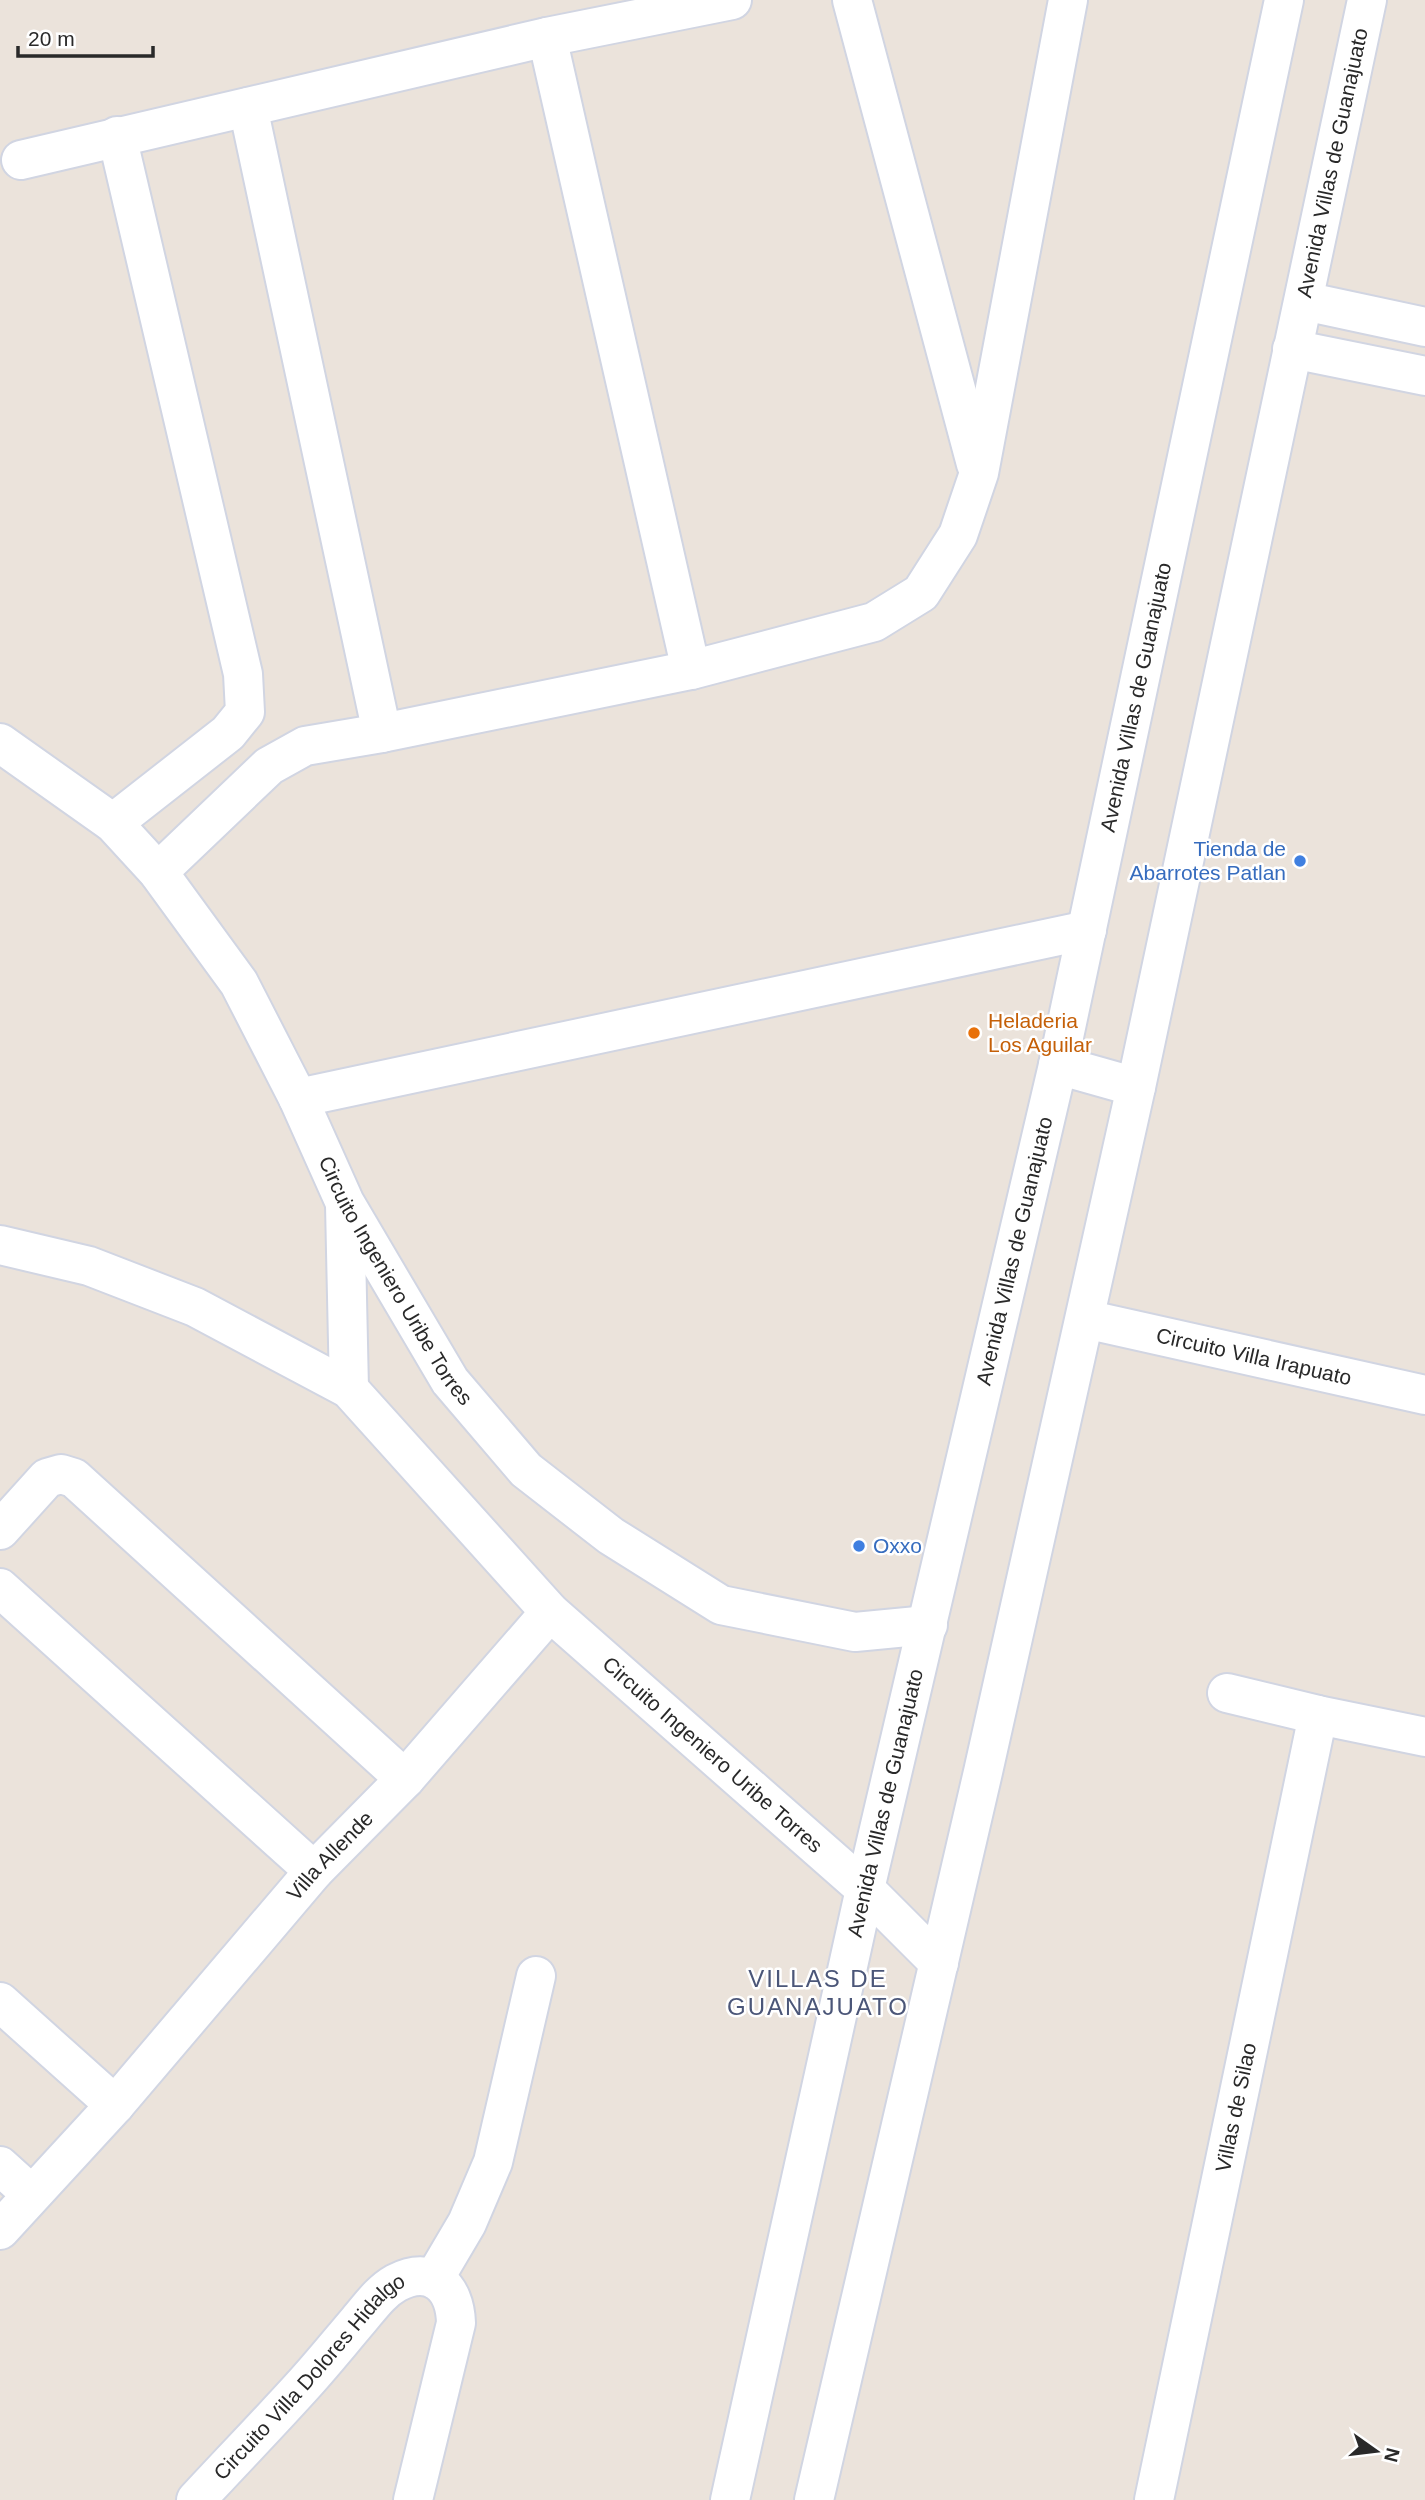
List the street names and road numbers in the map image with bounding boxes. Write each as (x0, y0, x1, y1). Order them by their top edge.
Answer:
street label: Avenida Villas de Guanajuato (1292, 26, 1372, 300)
street label: Avenida Villas de Guanajuato (1096, 560, 1175, 834)
street label: Avenida Villas de Guanajuato (971, 1114, 1056, 1387)
street label: Circuito Ingeniero Uribe Torres (315, 1152, 477, 1409)
street label: Circuito Villa Irapuato (1154, 1323, 1354, 1389)
street label: Circuito Ingeniero Uribe Torres (598, 1652, 827, 1857)
street label: Avenida Villas de Guanajuato (843, 1666, 927, 1939)
street label: Villa Allende (282, 1806, 377, 1905)
street label: Villas de Silao (1211, 2041, 1260, 2174)
street label: Circuito Villa Dolores Hidalgo (209, 2268, 408, 2484)

